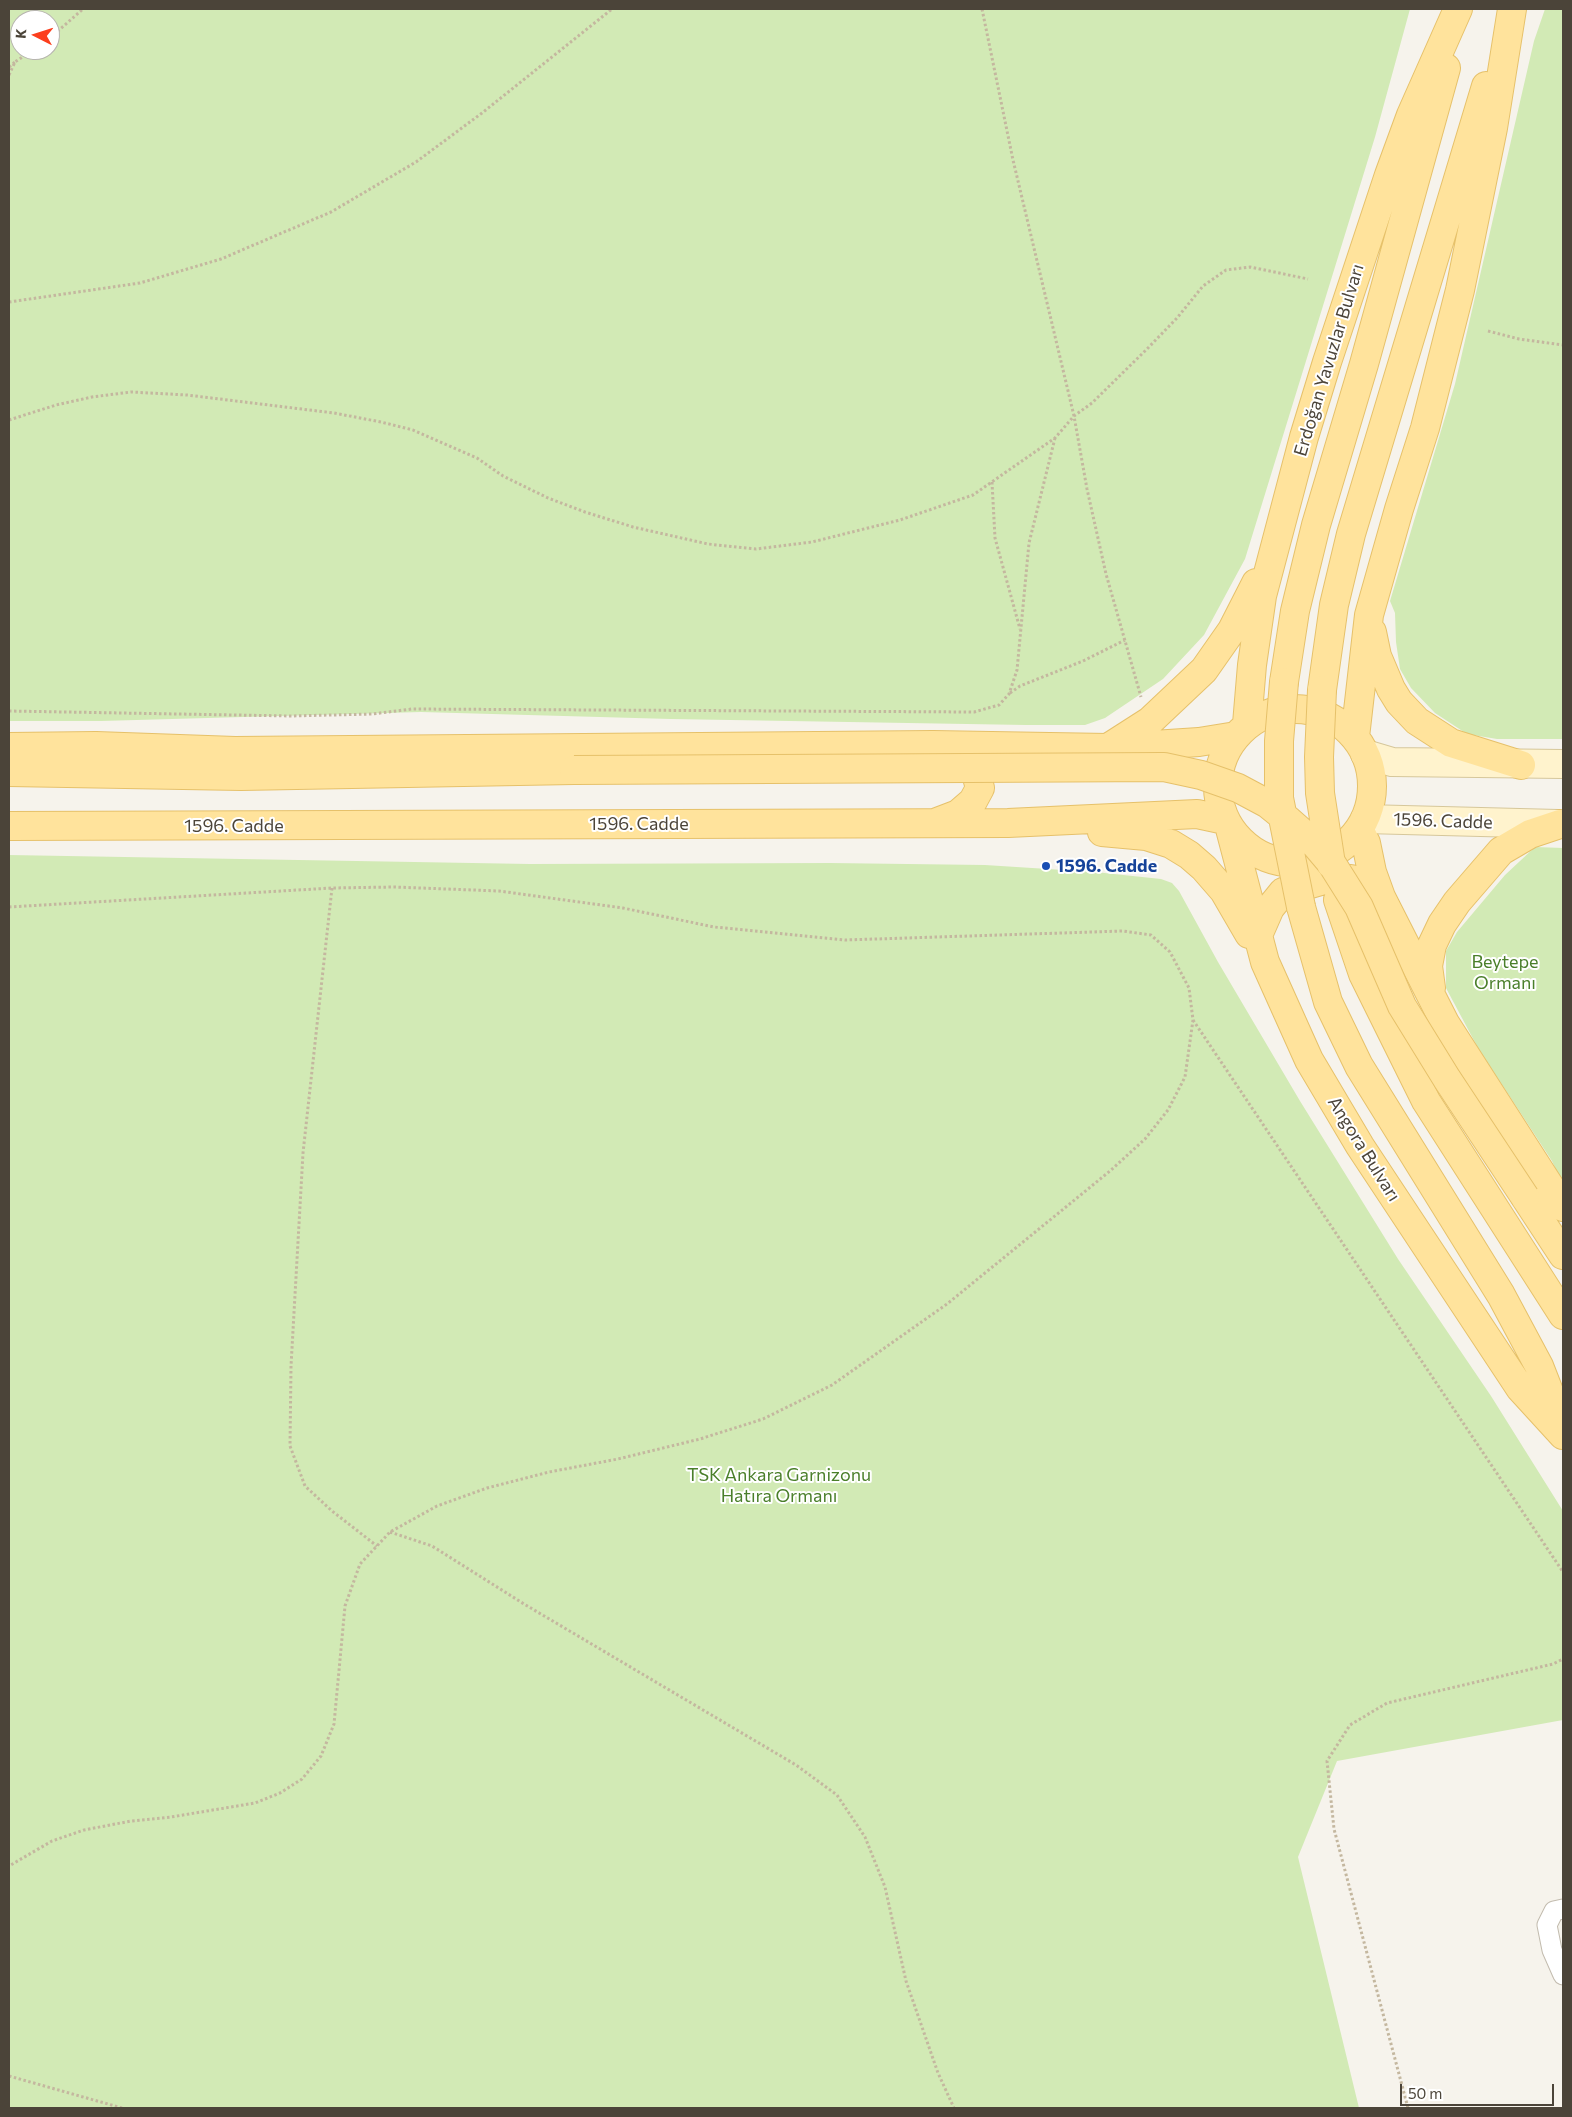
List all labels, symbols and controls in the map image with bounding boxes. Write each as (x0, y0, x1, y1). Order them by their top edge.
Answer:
north arrow (10, 10, 60, 60)
text: K (12, 28, 29, 39)
street label: Erdoğan Yavuzlar Bulvarı (1289, 261, 1369, 459)
street label: 1596. Cadde (1393, 808, 1493, 834)
street label: 1596. Cadde (589, 813, 689, 835)
street label: 1596. Cadde (184, 815, 284, 837)
place label: 1596. Cadde (1056, 855, 1157, 877)
marker: 1596. Cadde (1040, 860, 1052, 872)
park label: Beytepe Ormanı (1471, 951, 1539, 994)
street label: Angora Bulvarı (1323, 1093, 1405, 1205)
park label: TSK Ankara Garnizonu Hatıra Ormanı (687, 1464, 871, 1506)
scale bar (1402, 2074, 1556, 2106)
text: 50 m (1408, 2084, 1442, 2102)

